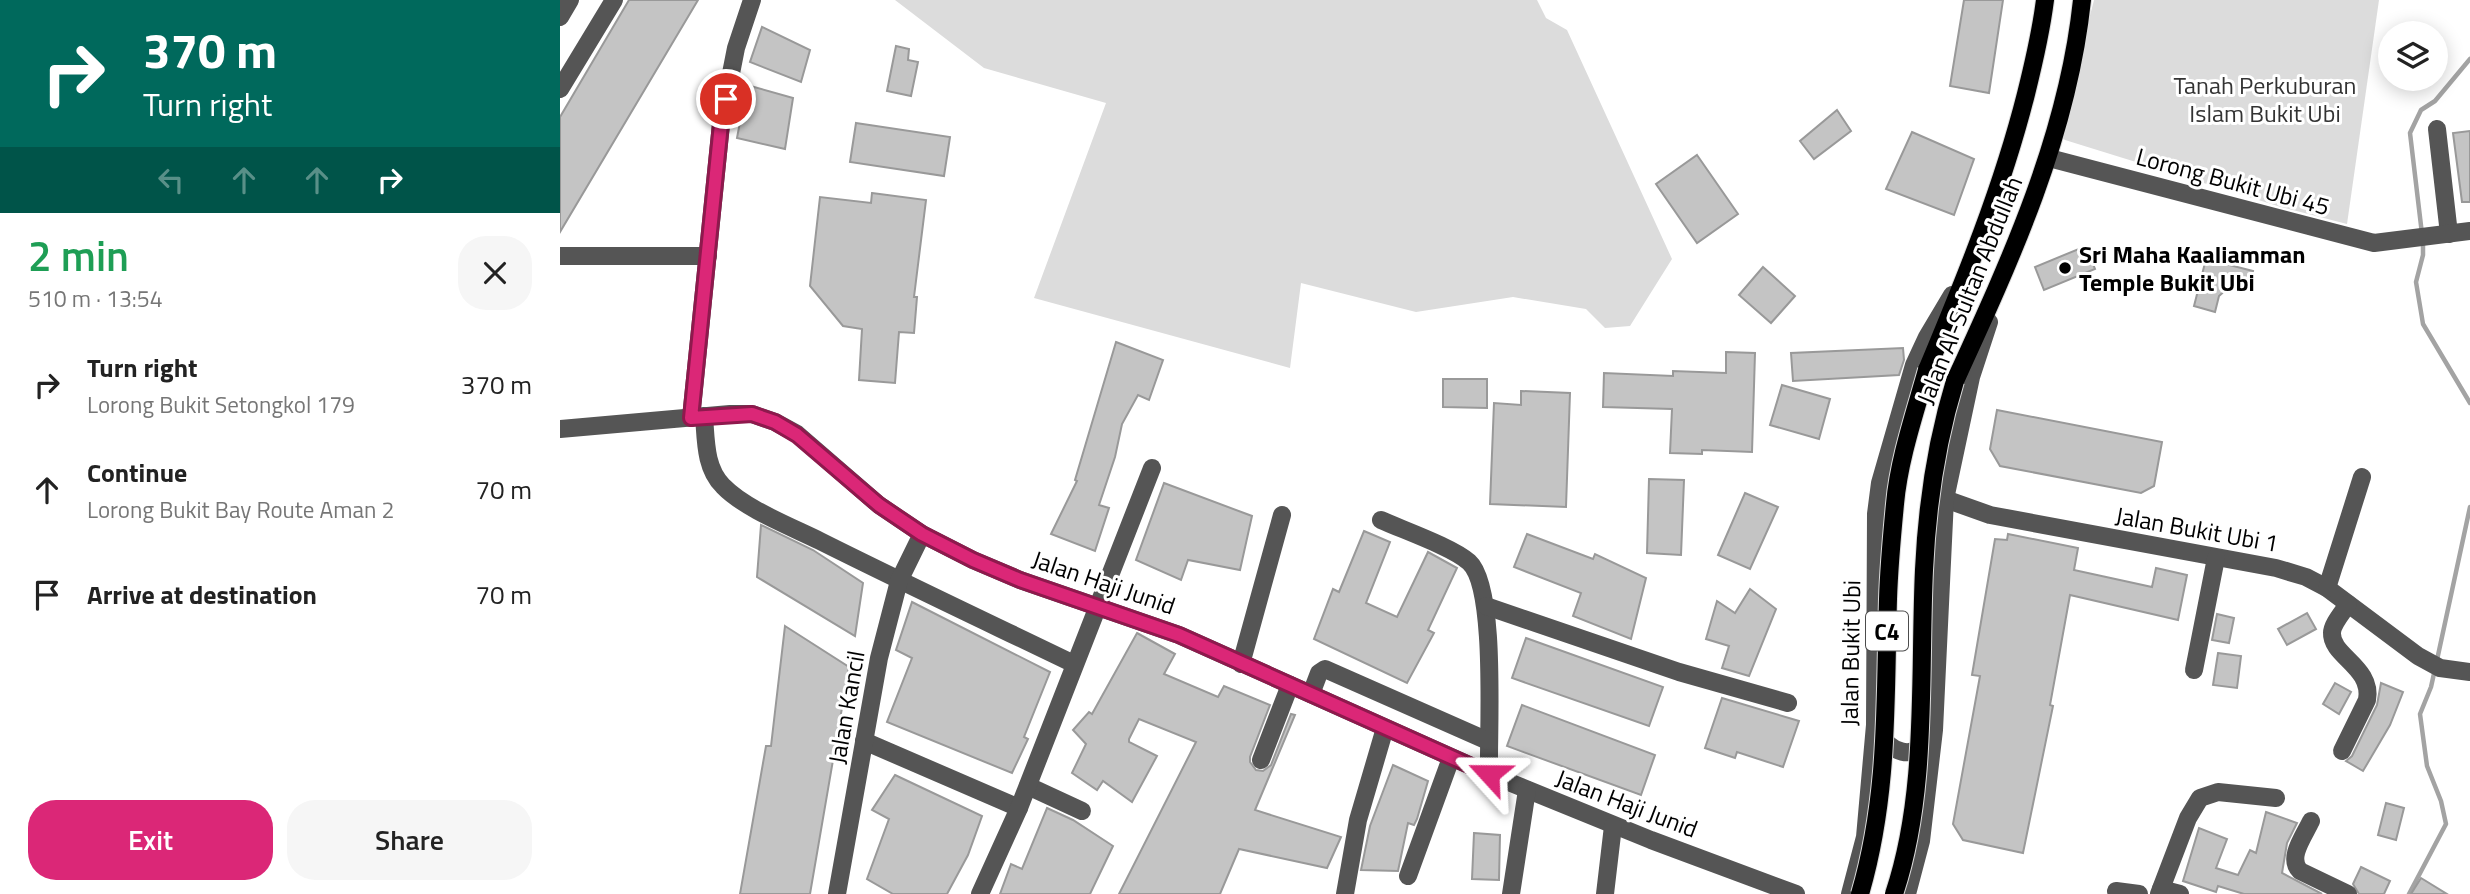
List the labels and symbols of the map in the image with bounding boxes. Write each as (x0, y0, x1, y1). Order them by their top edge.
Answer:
park label: Tanah Perkuburan Islam Bukit Ubi (2174, 67, 2356, 131)
pin (696, 69, 756, 129)
street label: Lorong Bukit Ubi 45 (2132, 138, 2334, 224)
street label: Jalan Al-Sultan Abdullah (1907, 171, 2031, 409)
place label: Sri Maha Kaaliamman Temple Bukit Ubi (2079, 236, 2306, 300)
marker: Sri Maha Kaaliamman Temple Bukit Ubi (2057, 260, 2073, 276)
street label: Jalan Bukit Ubi 1 (2113, 497, 2281, 561)
street label: Jalan Haji Junid (1028, 541, 1180, 623)
street label: Jalan Bukit Ubi (1831, 580, 1869, 726)
road number: C4 (1866, 611, 1908, 650)
street label: Jalan Kancil (818, 647, 874, 767)
position arrow (1452, 737, 1526, 811)
street label: Jalan Haji Junid (1551, 759, 1703, 847)

